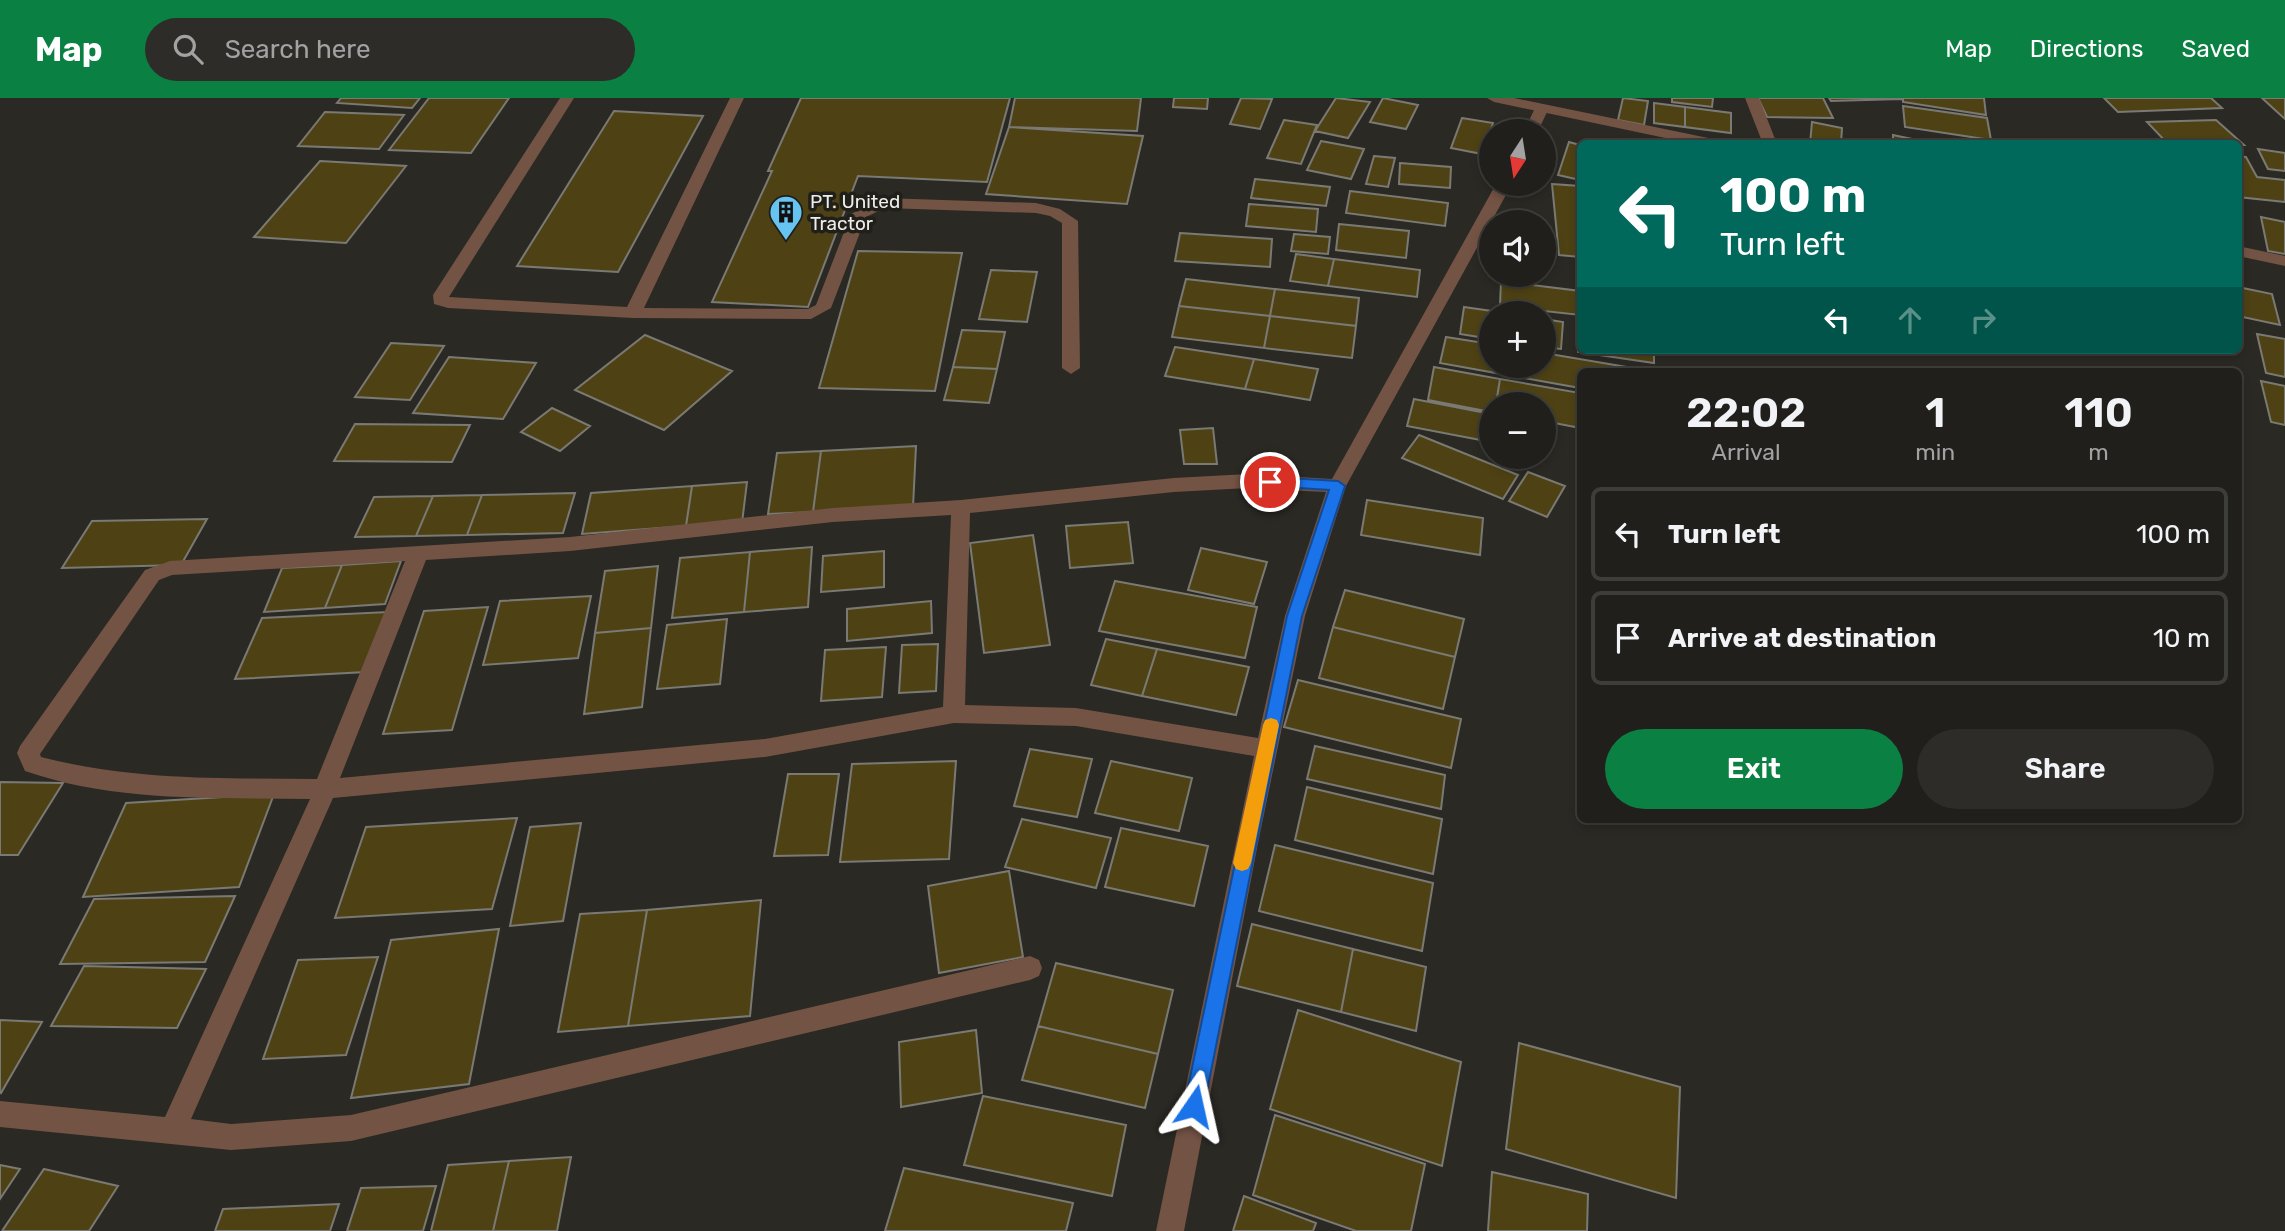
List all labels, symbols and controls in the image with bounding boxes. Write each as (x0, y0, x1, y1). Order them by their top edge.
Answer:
search box (145, 18, 635, 81)
text: Map (35, 30, 103, 69)
icon: search (169, 30, 207, 68)
text: Search here (225, 34, 370, 65)
text: Map (1945, 35, 1992, 63)
text: Directions (2030, 35, 2143, 63)
text: Saved (2181, 35, 2250, 63)
north arrow (1479, 119, 1556, 196)
map controls (1479, 119, 1556, 469)
text: 100 m (1720, 166, 1866, 224)
icon: left (1605, 168, 1696, 259)
place label: PT. United Tractor (810, 190, 900, 235)
building icon: PT. United Tractor (767, 193, 805, 242)
button: sound (1479, 210, 1556, 287)
text: Turn left (1720, 225, 1845, 263)
button: + (1479, 301, 1556, 378)
icon: left (1818, 301, 1856, 339)
icon: ahead (1891, 301, 1929, 339)
icon: right (1964, 301, 2002, 339)
text: 22:02 (1686, 388, 1806, 438)
text: 1 (1925, 388, 1945, 438)
text: 110 (2064, 388, 2133, 438)
button: − (1479, 392, 1556, 469)
text: Arrival (1712, 438, 1781, 466)
text: min (1915, 438, 1955, 466)
text: m (2088, 438, 2109, 466)
pin (1240, 452, 1300, 512)
icon: arrive (1251, 463, 1289, 501)
icon: left (1609, 515, 1647, 553)
text: Turn left (1668, 519, 1780, 550)
text: 100 m (2136, 519, 2210, 550)
icon: arrive (1609, 619, 1647, 657)
text: Arrive at destination (1668, 623, 1936, 654)
text: 10 m (2153, 623, 2210, 654)
button: Exit (1605, 729, 1903, 809)
button: Share (1917, 729, 2214, 809)
position arrow (1157, 1069, 1231, 1143)

